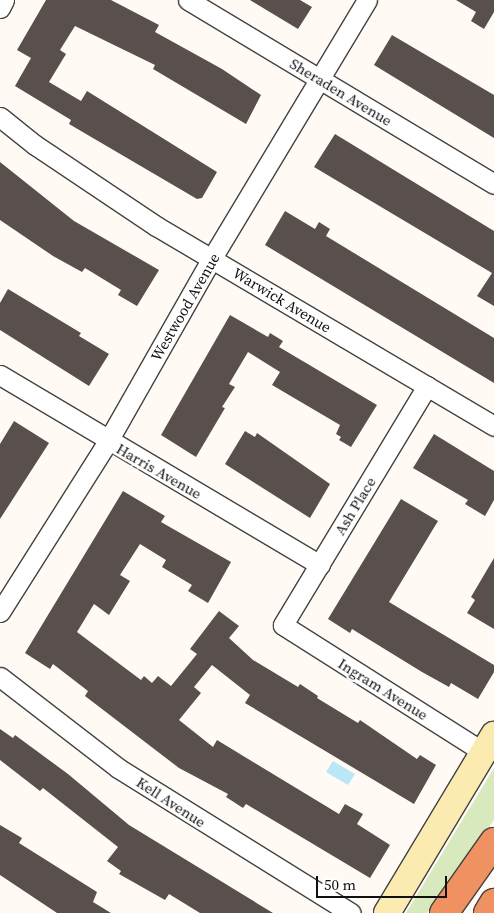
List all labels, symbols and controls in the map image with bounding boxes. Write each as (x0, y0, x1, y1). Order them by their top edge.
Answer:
street label: Sheraden Avenue (287, 54, 395, 130)
street label: Westwood Avenue (147, 250, 223, 364)
street label: Warwick Avenue (230, 264, 334, 336)
street label: Harris Avenue (113, 439, 205, 503)
street label: Ash Place (331, 474, 379, 538)
street label: Ingram Avenue (335, 654, 431, 724)
street label: Kell Avenue (133, 773, 209, 831)
scale bar (319, 866, 450, 898)
text: 50 m (324, 874, 356, 895)

